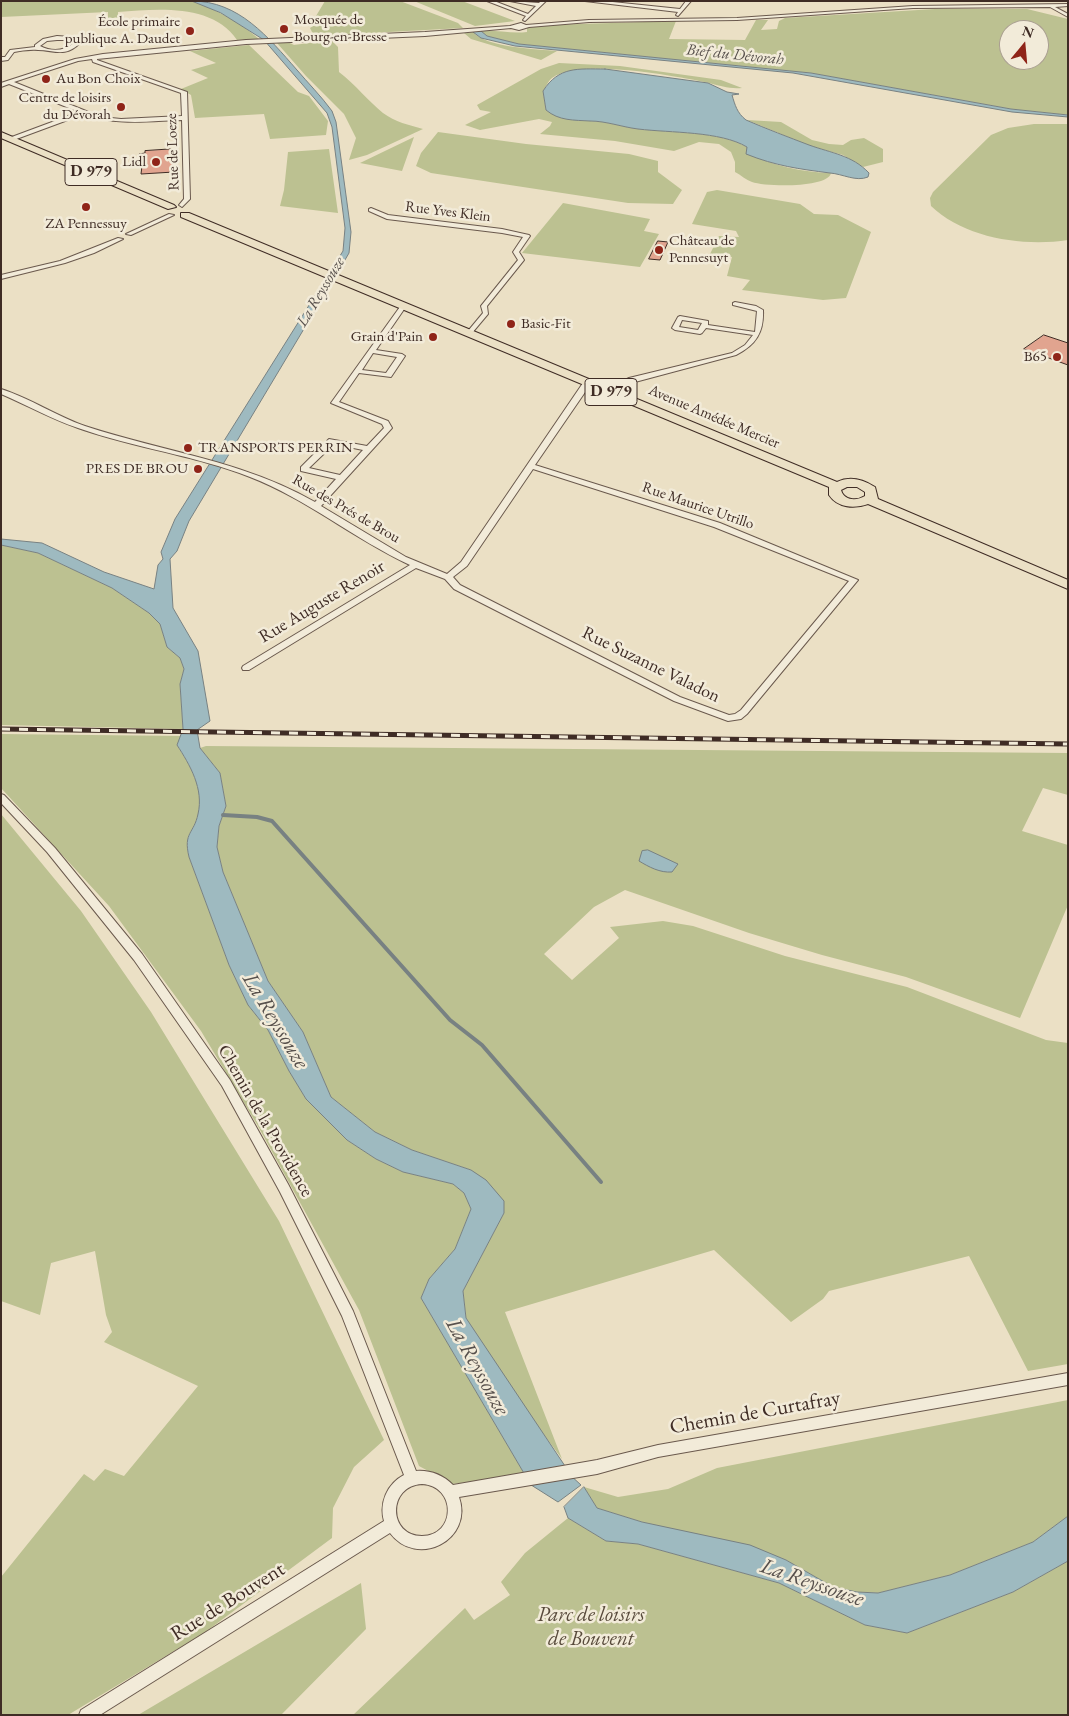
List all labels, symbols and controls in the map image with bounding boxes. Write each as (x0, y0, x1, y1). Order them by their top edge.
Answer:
place label: Mosquée de Bourg-en-Bresse (294, 11, 387, 46)
place label: École primaire publique A. Daudet (65, 13, 180, 48)
north arrow (999, 20, 1049, 70)
text: N (1020, 21, 1036, 42)
marker: Mosquée de Bourg-en-Bresse (278, 23, 290, 35)
marker: École primaire publique A. Daudet (184, 25, 196, 37)
water label: Bief du Dévorah (685, 40, 785, 70)
place label: Au Bon Choix (56, 70, 140, 88)
marker: Au Bon Choix (40, 73, 52, 85)
place label: Centre de loisirs du Dévorah (18, 89, 111, 124)
marker: Centre de loisirs du Dévorah (115, 101, 127, 113)
street label: Rue de Loeze (163, 113, 183, 191)
place label: Lidl (122, 153, 146, 171)
marker: Lidl (150, 156, 162, 168)
road number: D 979 (65, 158, 117, 186)
street label: Rue Yves Klein (404, 198, 492, 226)
marker: ZA Pennessuy (80, 201, 92, 213)
place label: ZA Pennessuy (45, 215, 127, 233)
place label: Château de Pennesuyt (669, 232, 734, 267)
marker: Château de Pennesuyt (653, 244, 665, 256)
water label: La Reyssouze (293, 254, 349, 330)
place label: Basic-Fit (521, 315, 571, 333)
marker: Basic-Fit (505, 318, 517, 330)
place label: Grain d'Pain (351, 328, 423, 346)
marker: Grain d'Pain (427, 331, 439, 343)
place label: B65 (1024, 348, 1047, 366)
marker: B65 (1051, 351, 1063, 363)
road number: D 979 (585, 378, 637, 406)
street label: Avenue Amédée Mercier (646, 381, 782, 453)
place label: TRANSPORTS PERRIN (198, 439, 353, 457)
marker: TRANSPORTS PERRIN (182, 442, 194, 454)
place label: PRES DE BROU (86, 460, 188, 478)
marker: PRES DE BROU (192, 463, 204, 475)
street label: Rue des Prés de Brou (289, 471, 403, 547)
street label: Rue Maurice Utrillo (640, 478, 756, 534)
street label: Rue Auguste Renoir (255, 556, 389, 648)
street label: Rue Suzanne Valadon (578, 622, 724, 708)
water label: La Reyssouze (236, 968, 314, 1074)
street label: Chemin de la Providence (213, 1041, 317, 1201)
water label: La Reyssouze (439, 1314, 515, 1420)
street label: Chemin de Curtafray (668, 1386, 842, 1440)
water label: La Reyssouze (757, 1553, 867, 1613)
street label: Rue de Bouvent (166, 1557, 290, 1647)
park label: Parc de loisirs de Bouvent (537, 1602, 645, 1652)

